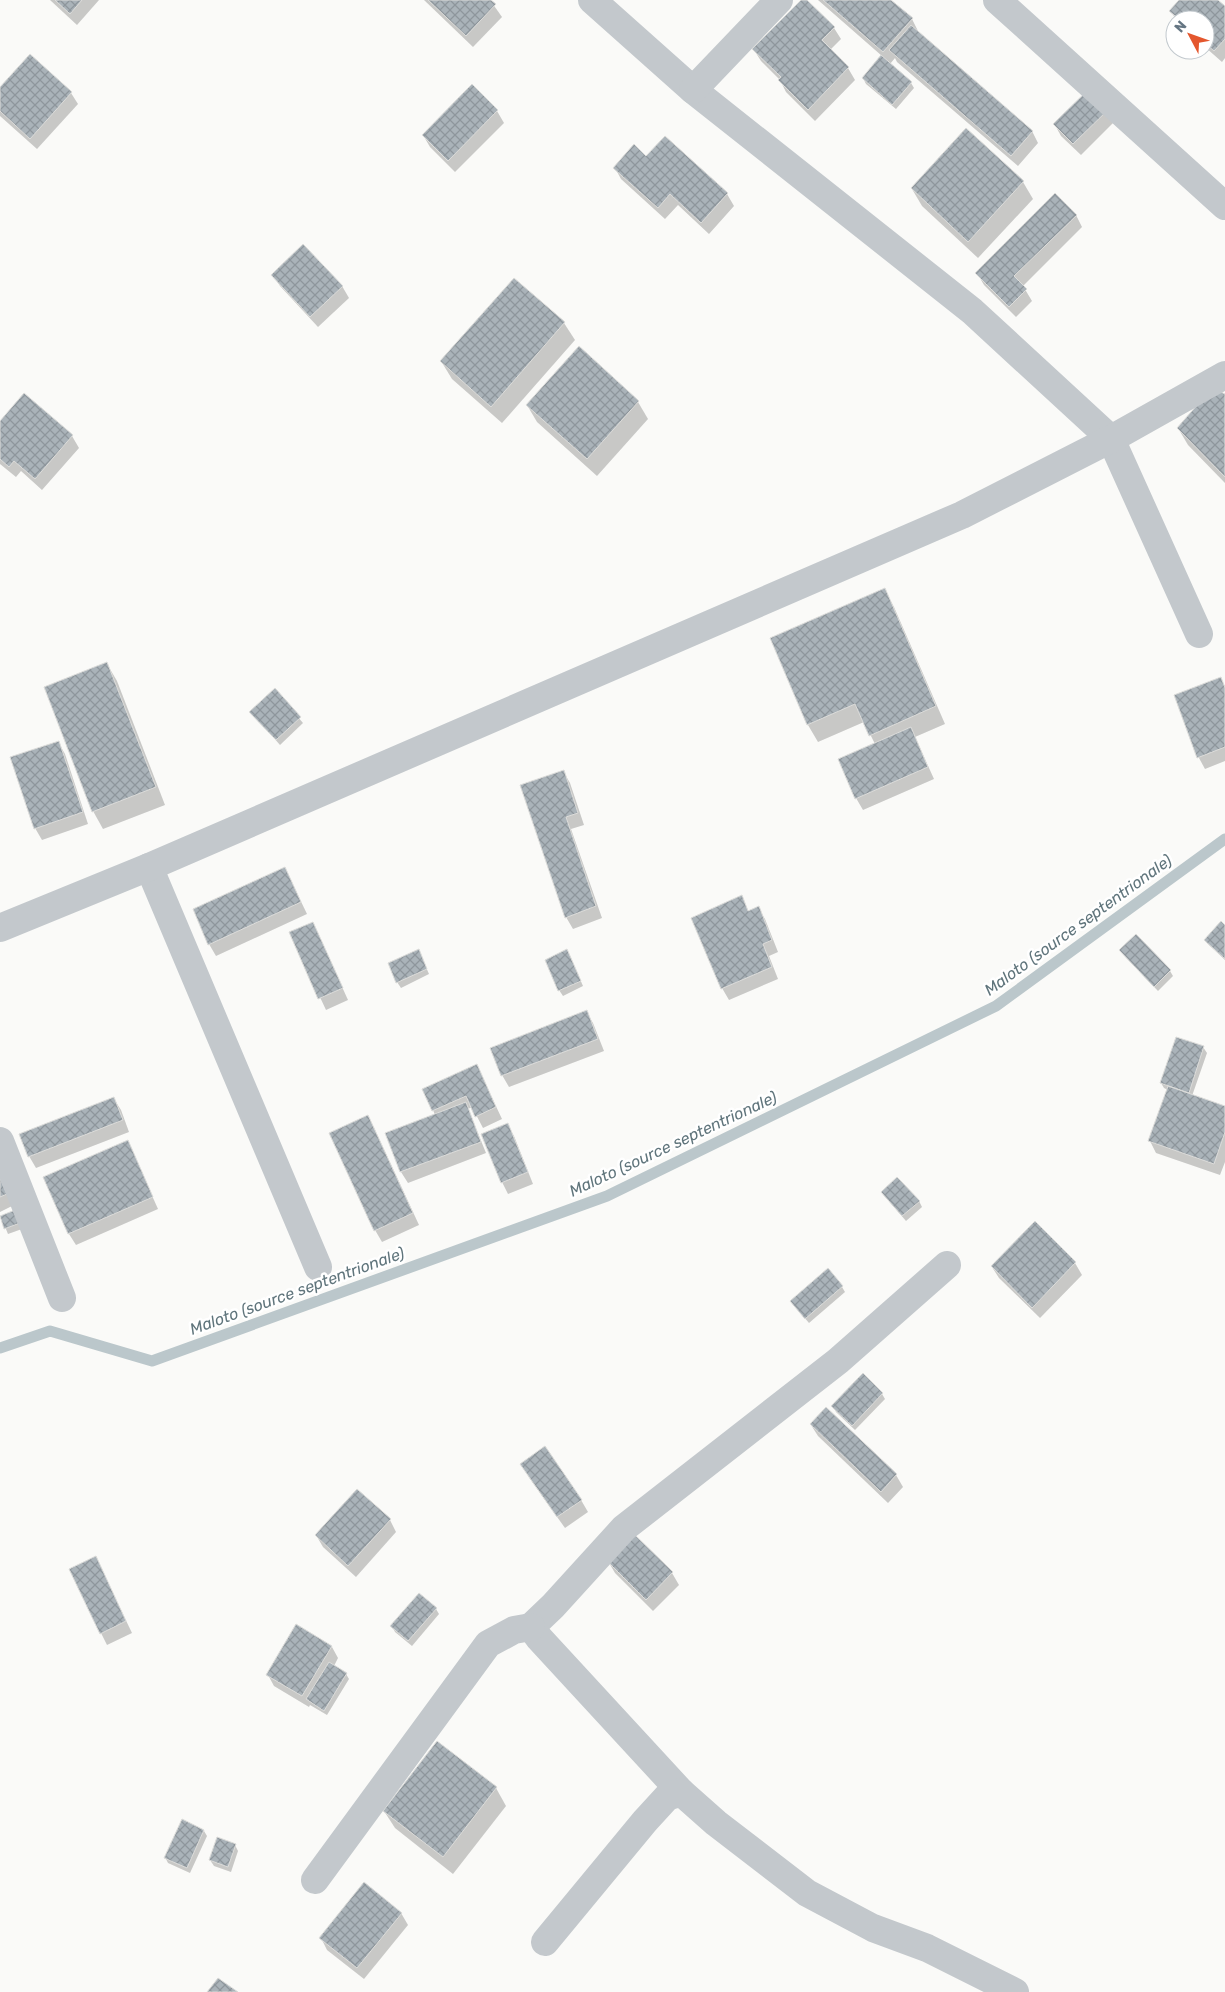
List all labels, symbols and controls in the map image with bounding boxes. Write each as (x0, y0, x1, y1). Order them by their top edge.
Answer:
north arrow (1165, 10, 1215, 60)
text: N (1171, 17, 1190, 36)
water label: Maloto (source septentrionale) (981, 850, 1176, 999)
water label: Maloto (source septentrionale) (566, 1087, 780, 1201)
water label: Maloto (source septentrionale) (187, 1243, 407, 1339)

